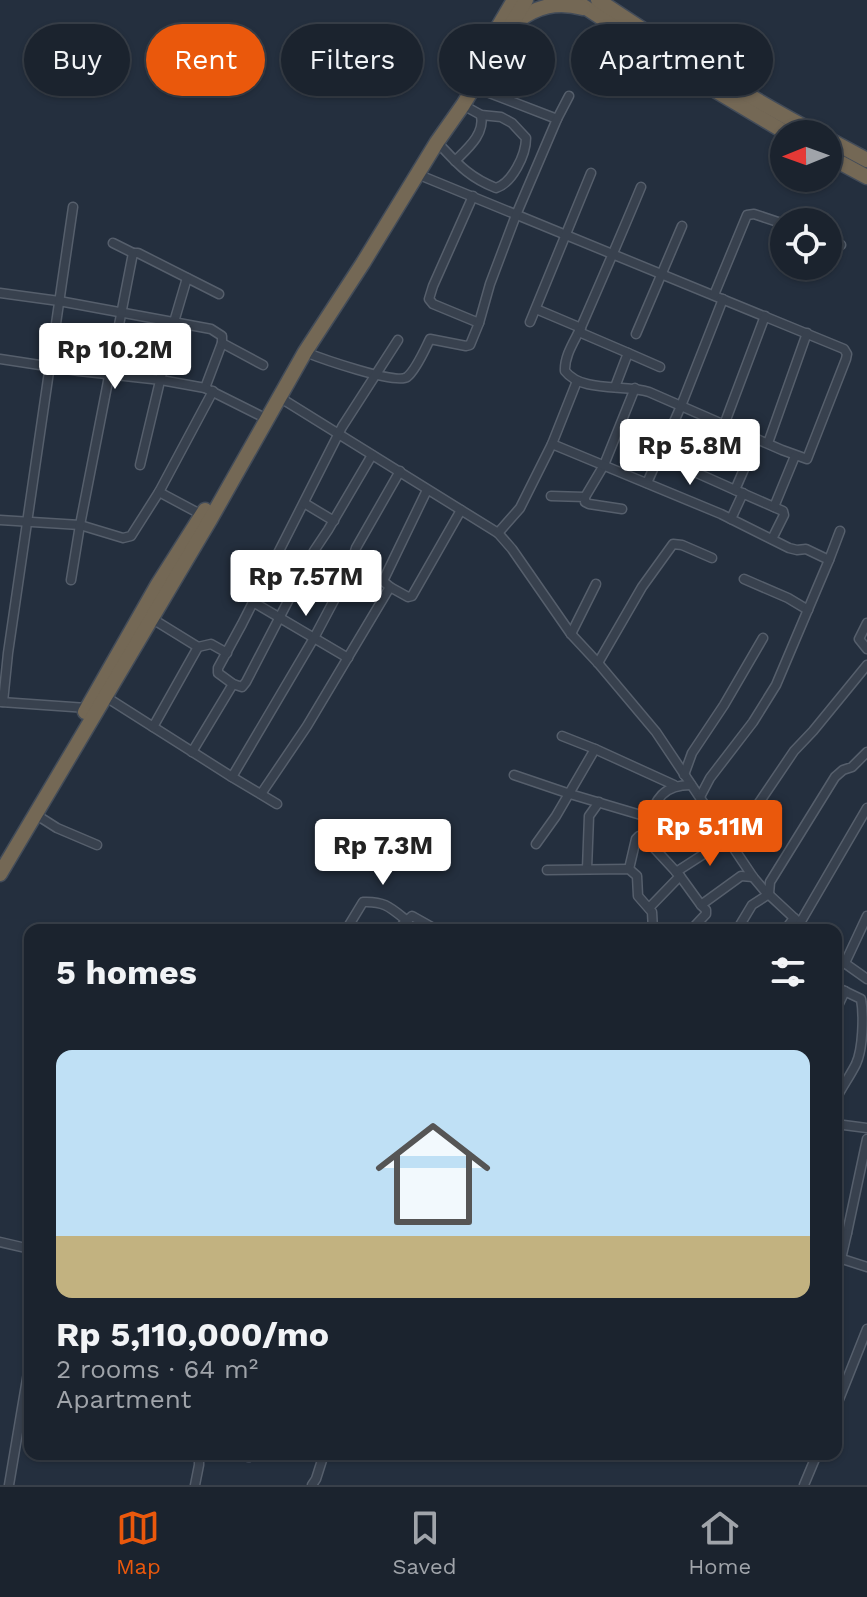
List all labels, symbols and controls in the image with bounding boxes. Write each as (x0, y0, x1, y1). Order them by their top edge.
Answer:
chip: Buy (24, 24, 130, 96)
chip: Rent (146, 24, 265, 96)
chip: Filters (281, 24, 423, 96)
chip: New (439, 24, 555, 96)
chip: Apartment (571, 24, 773, 96)
north arrow (770, 120, 842, 192)
map controls (770, 120, 842, 280)
button: locate (770, 208, 842, 280)
pin: Rp 10.2M (32, 323, 198, 391)
text: Rp 10.2M (57, 334, 173, 364)
pin: Rp 5.8M (616, 419, 764, 487)
text: Rp 5.8M (638, 430, 742, 460)
pin: Rp 7.57M (223, 550, 389, 618)
text: Rp 7.57M (249, 561, 363, 591)
pin: Rp 5.11M (627, 800, 793, 868)
text: Rp 5.11M (656, 811, 764, 841)
pin: Rp 7.3M (309, 819, 457, 887)
text: Rp 7.3M (333, 830, 433, 860)
icon: filters (766, 950, 810, 994)
text: 5 homes (56, 952, 197, 992)
icon: home (361, 1102, 505, 1246)
text: Rp 5,110,000/mo (56, 1314, 329, 1354)
text: 2 rooms · 64 m² (56, 1354, 258, 1384)
text: Apartment (56, 1384, 192, 1414)
tab: Map (116, 1506, 161, 1579)
tab: Saved (393, 1506, 456, 1579)
tab: Home (688, 1506, 751, 1579)

